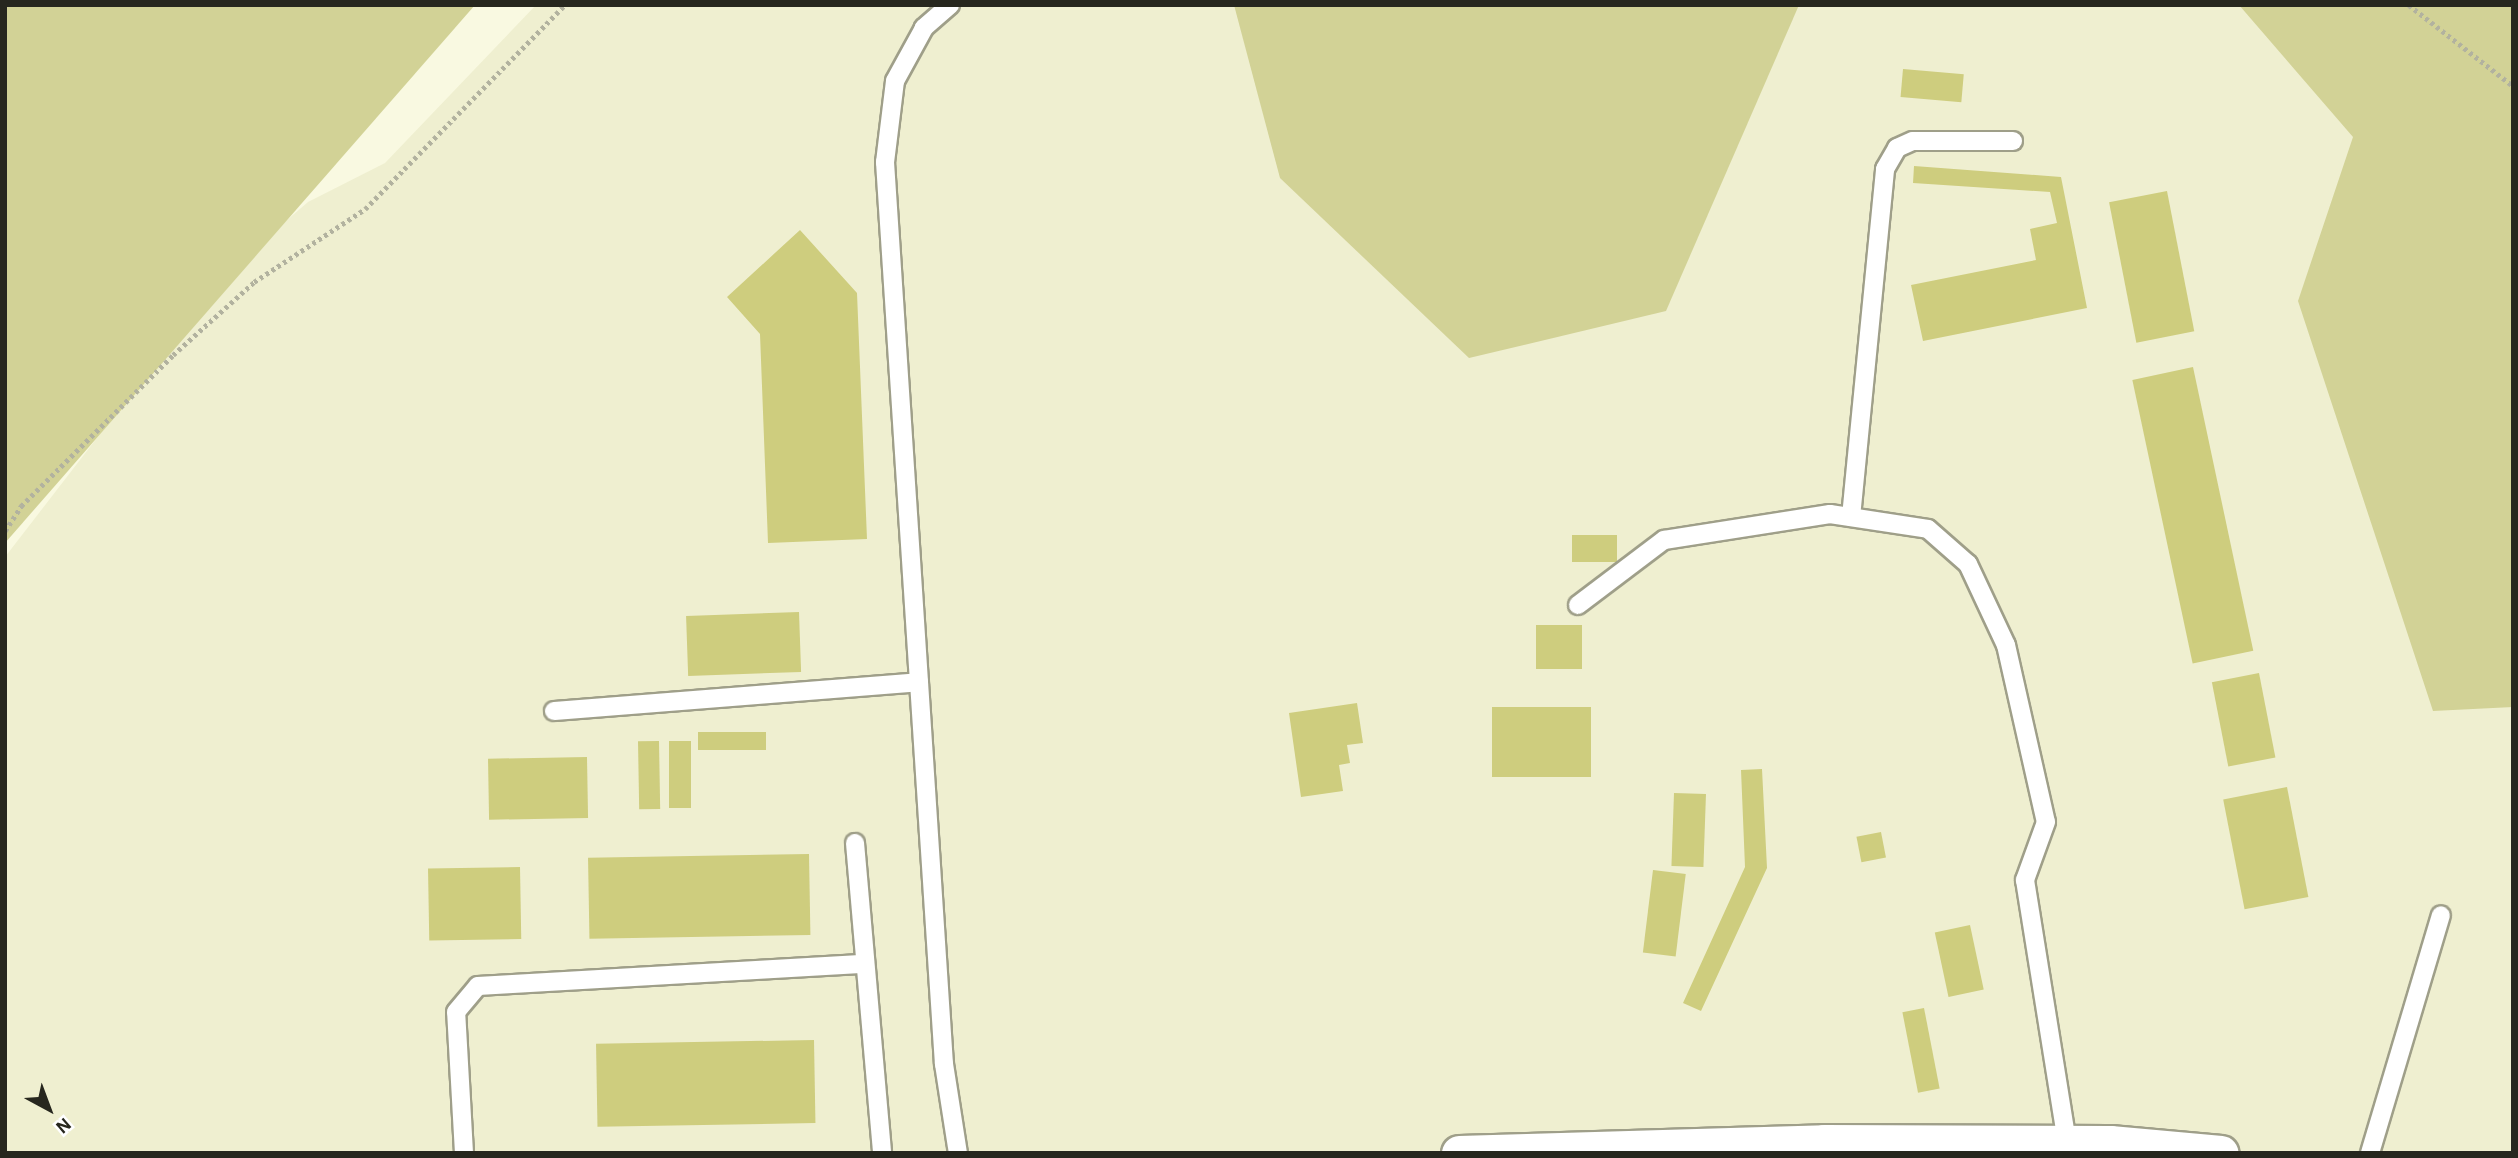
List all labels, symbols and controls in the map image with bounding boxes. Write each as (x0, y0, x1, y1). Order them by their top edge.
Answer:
north arrow (14, 1074, 84, 1144)
text: N (52, 1114, 74, 1137)

